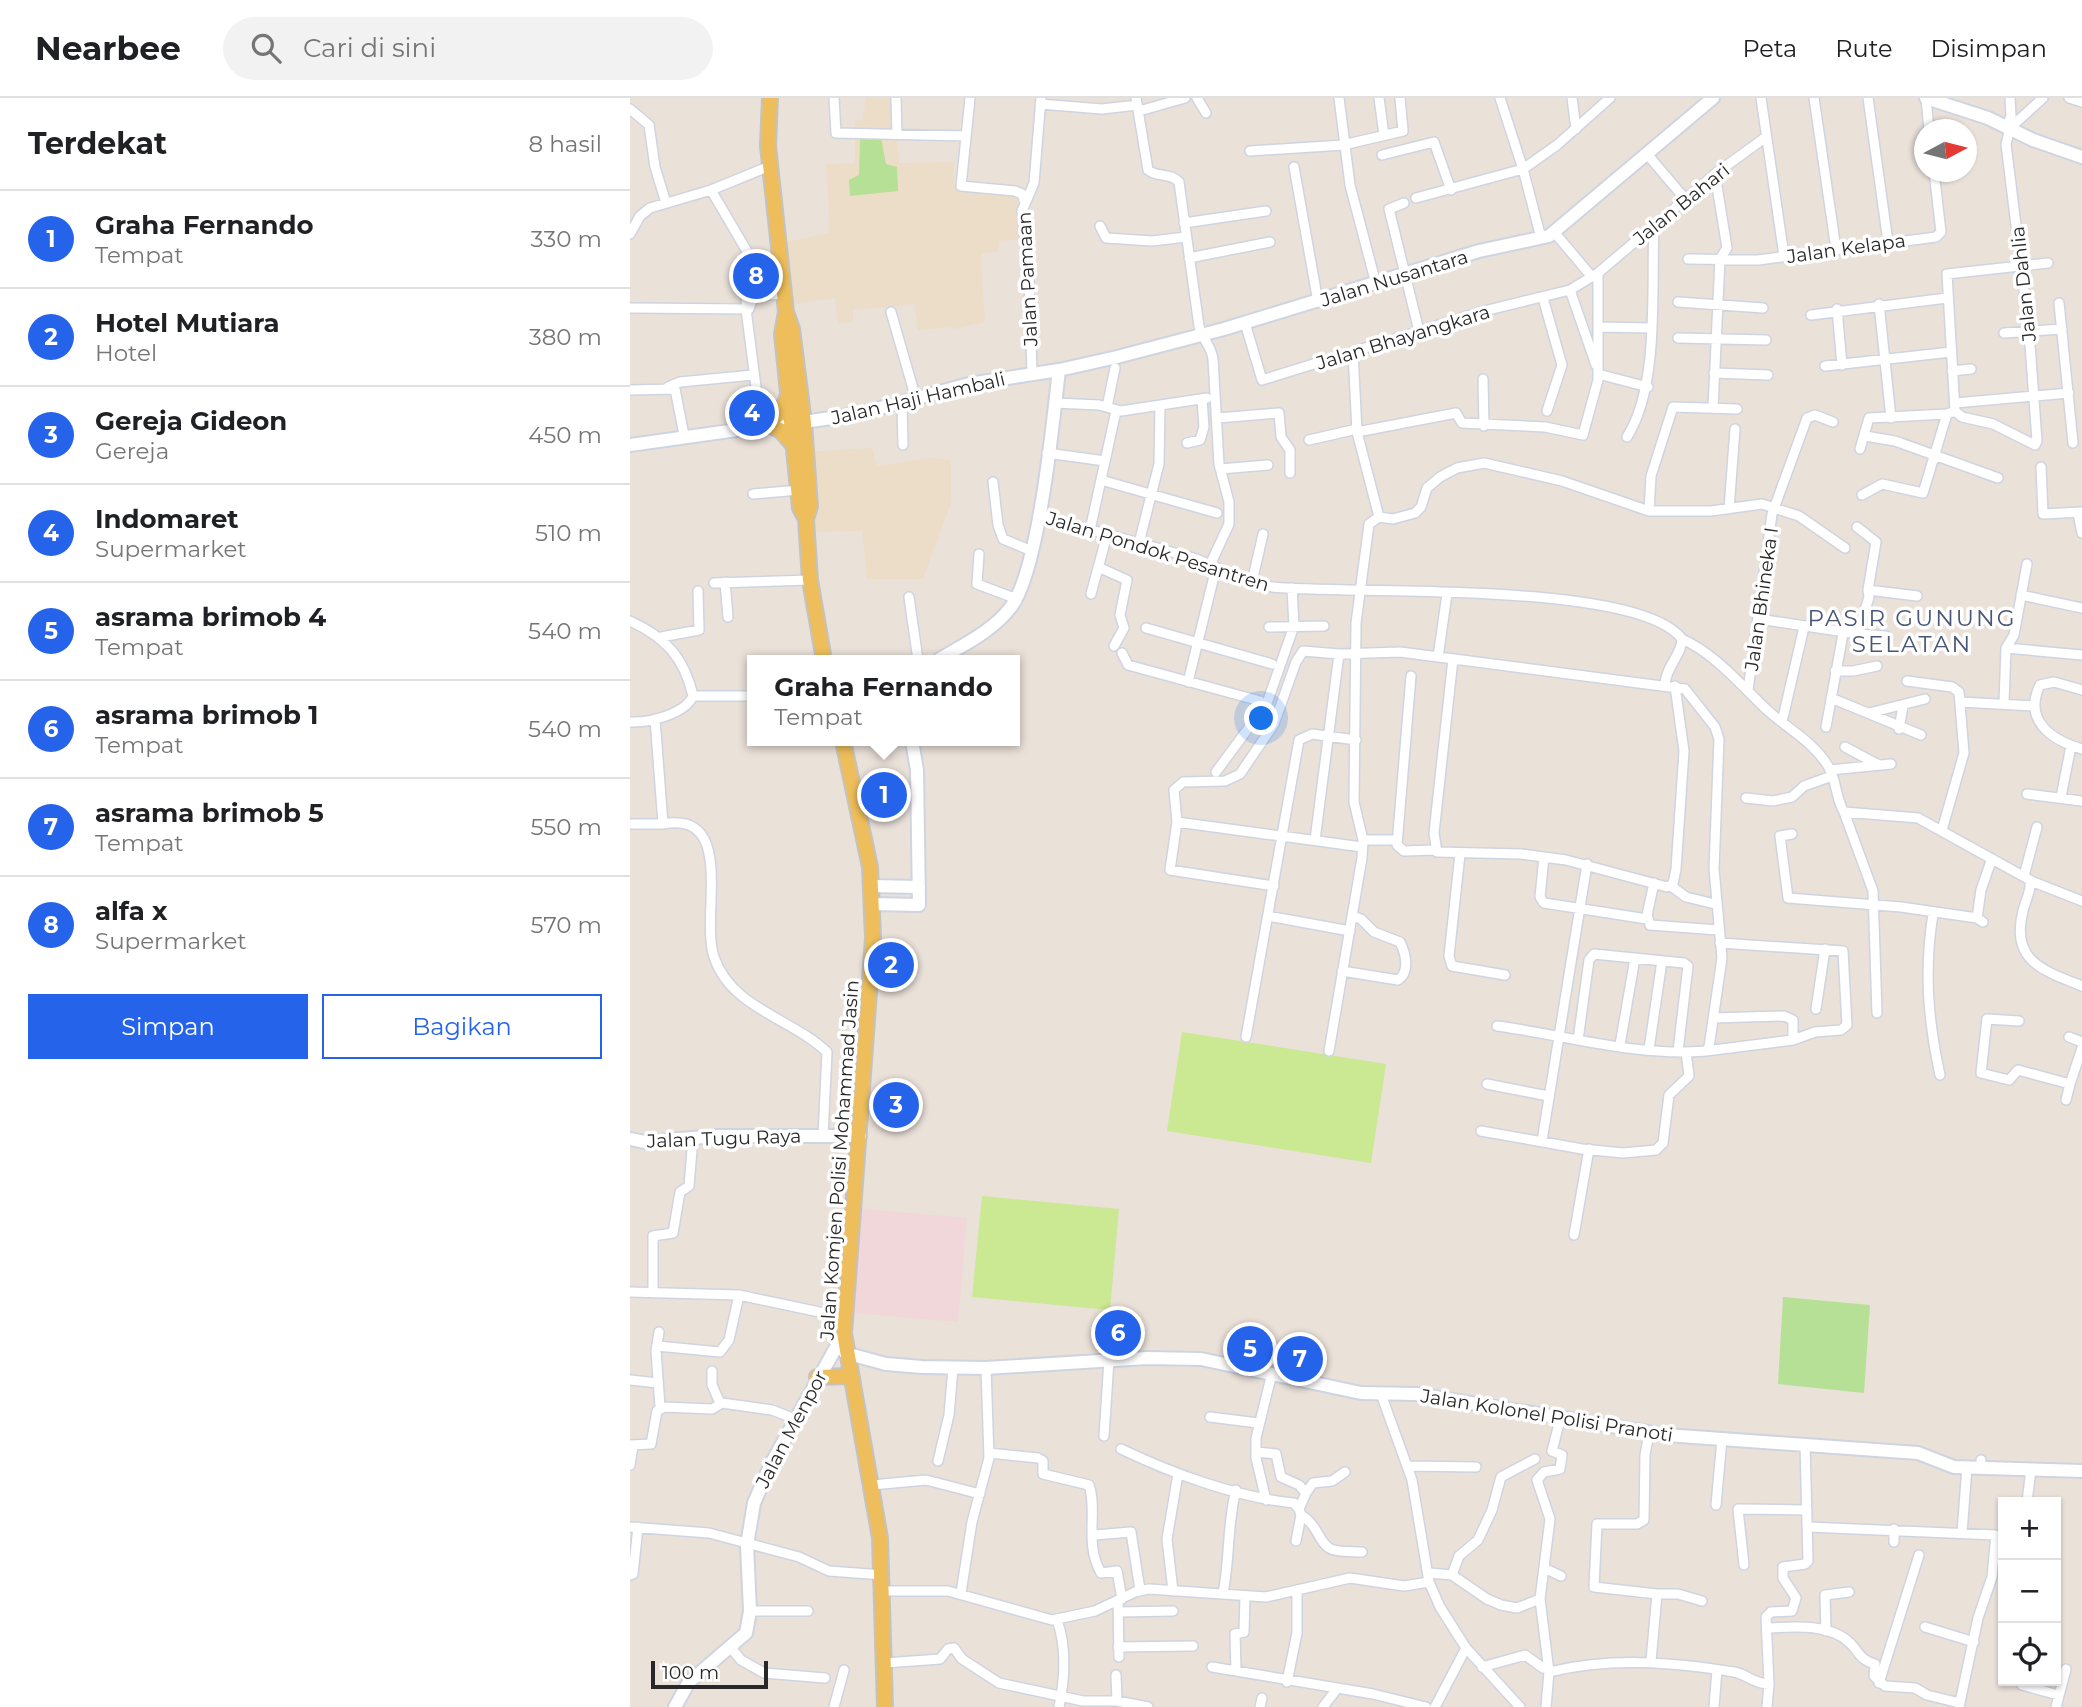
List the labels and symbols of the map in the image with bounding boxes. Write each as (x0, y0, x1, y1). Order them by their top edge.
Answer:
north arrow (1914, 119, 1977, 182)
street label: Jalan Bahari (1628, 159, 1734, 251)
street label: Jalan Pamaan (1012, 211, 1043, 348)
street label: Jalan Dahlia (2006, 225, 2041, 344)
street label: Jalan Kelapa (1784, 229, 1907, 268)
street label: Jalan Nusantara (1317, 245, 1471, 312)
pin: 8 (733, 250, 779, 302)
street label: Jalan Bhayangkara (1313, 300, 1493, 375)
street label: Jalan Haji Hambali (828, 367, 1007, 430)
pin: 4 (729, 387, 775, 439)
street label: Jalan Pondok Pesantren (1043, 506, 1272, 596)
street label: Jalan Bhineka I (1740, 526, 1783, 673)
district label: PASIR GUNUNG SELATAN (1807, 604, 2017, 658)
your location (1244, 701, 1278, 735)
pin: 1 (861, 769, 907, 821)
pin: 2 (868, 939, 914, 991)
street label: Jalan Komjen Polisi Mohammad Jasin (815, 979, 864, 1342)
pin: 3 (873, 1079, 919, 1131)
street label: Jalan Tugu Raya (645, 1124, 802, 1153)
pin: 6 (1095, 1307, 1141, 1359)
pin: 5 (1227, 1323, 1273, 1375)
pin: 7 (1277, 1333, 1323, 1385)
street label: Jalan Menpor (750, 1367, 832, 1493)
street label: Jalan Kolonel Polisi Pranoti (1418, 1384, 1675, 1447)
scale bar (651, 1658, 768, 1690)

